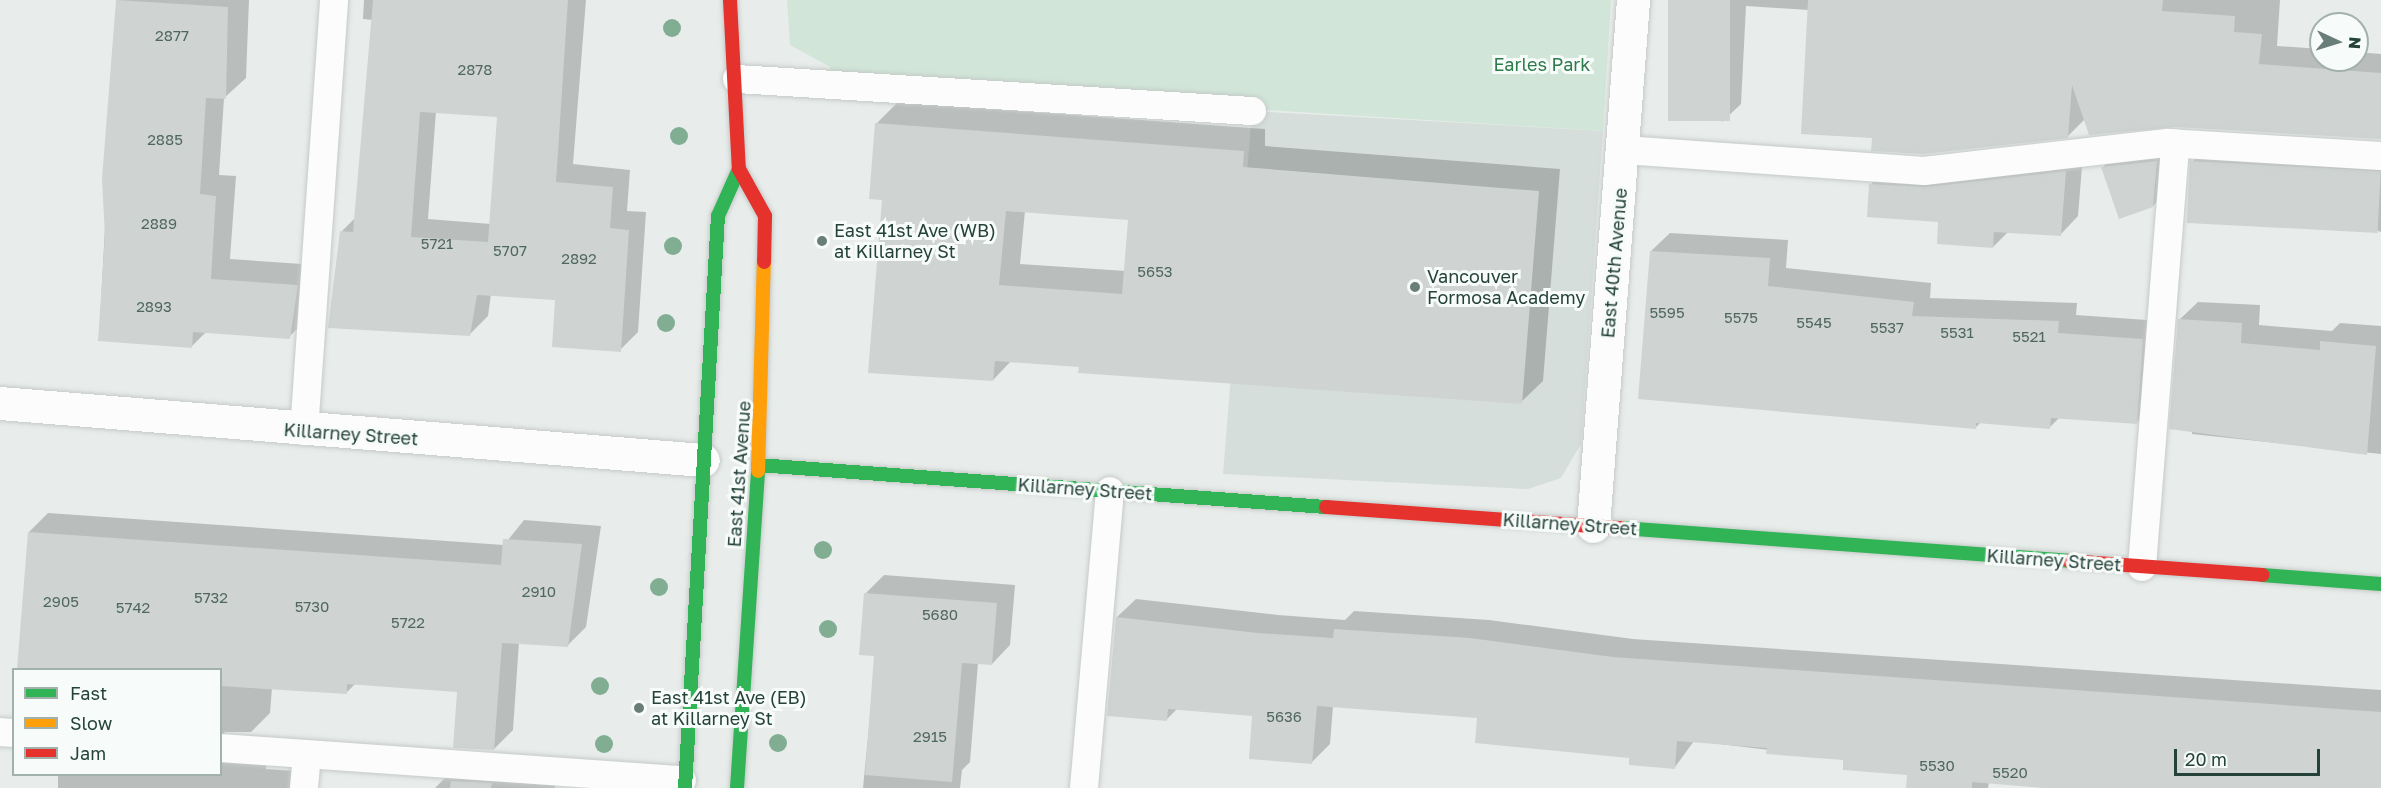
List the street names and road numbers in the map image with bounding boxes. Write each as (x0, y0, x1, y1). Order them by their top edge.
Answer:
street label: East 40th Avenue (1597, 187, 1631, 339)
street label: East 41st Avenue (723, 400, 755, 548)
street label: Killarney Street (283, 419, 419, 449)
street label: Killarney Street (1017, 474, 1153, 504)
street label: Killarney Street (1502, 509, 1638, 539)
street label: Killarney Street (1986, 545, 2122, 575)

